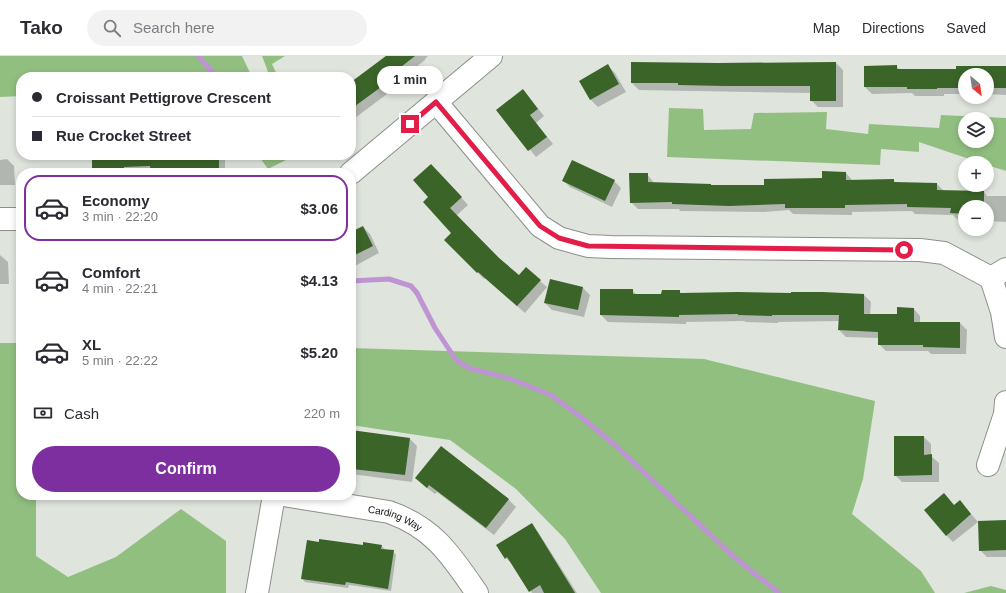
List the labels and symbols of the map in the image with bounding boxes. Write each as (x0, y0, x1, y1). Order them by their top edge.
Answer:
callout: 1 min (377, 66, 443, 94)
north arrow (958, 68, 994, 104)
route end (401, 115, 419, 133)
route start (895, 241, 913, 259)
street label: Carding Way (367, 503, 425, 533)

